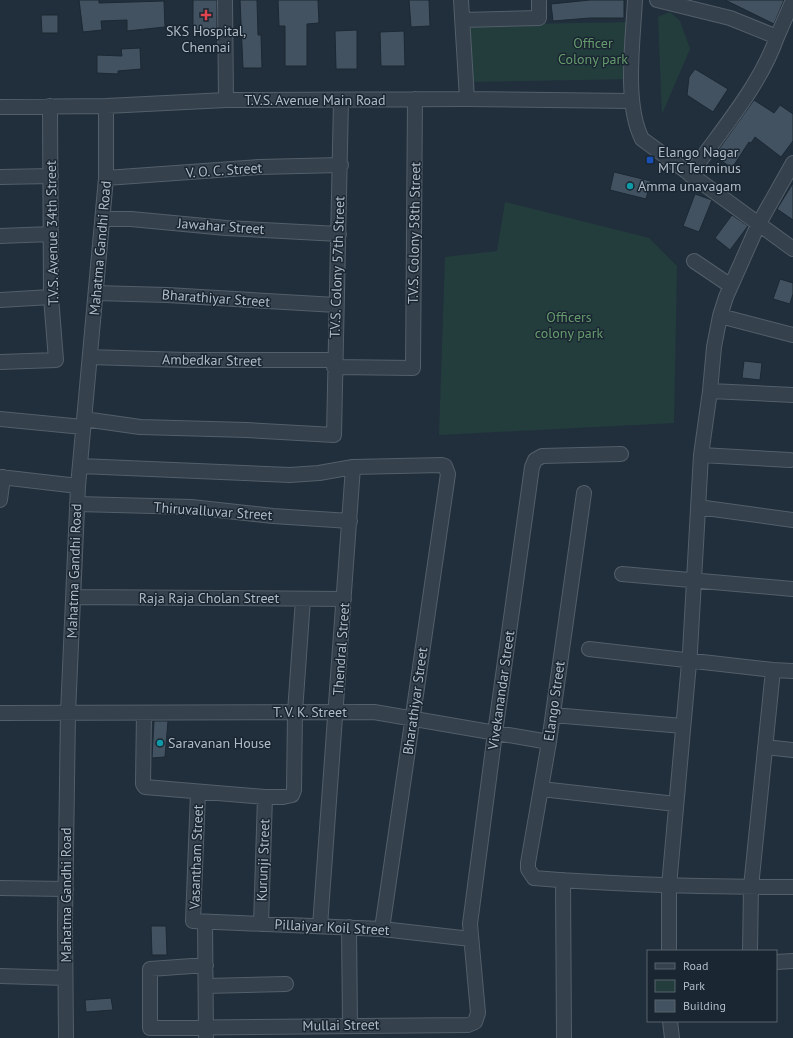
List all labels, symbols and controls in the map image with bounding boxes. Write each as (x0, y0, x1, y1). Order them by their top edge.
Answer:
marker: SKS Hospital, Chennai (200, 9, 212, 21)
place label: SKS Hospital, Chennai (166, 22, 246, 56)
park label: Officer Colony park (558, 34, 628, 68)
street label: T.V.S. Avenue Main Road (244, 91, 386, 109)
place label: Elango Nagar MTC Terminus (658, 143, 741, 177)
marker: Elango Nagar MTC Terminus (645, 155, 655, 165)
street label: V. O. C. Street (184, 158, 263, 182)
street label: T.V.S. Avenue 34th Street (42, 160, 62, 306)
street label: T.V.S. Colony 58th Street (404, 161, 424, 304)
place label: Amma unavagam (638, 177, 741, 195)
street label: Mahatma Gandhi Road (85, 180, 115, 316)
marker: Amma unavagam (625, 181, 635, 191)
street label: T.V.S. Colony 57th Street (326, 195, 348, 338)
street label: Jawahar Street (176, 214, 265, 238)
street label: Bharathiyar Street (161, 285, 271, 311)
park label: Officers colony park (535, 308, 604, 342)
street label: Ambedkar Street (162, 350, 262, 370)
street label: Thiruvalluvar Street (153, 498, 273, 524)
street label: Mahatma Gandhi Road (63, 503, 85, 639)
street label: Raja Raja Cholan Street (139, 589, 279, 607)
street label: Thendral Street (329, 602, 353, 696)
street label: Vivekanandar Street (484, 629, 518, 752)
street label: Bharathiyar Street (399, 646, 431, 756)
street label: Elango Street (539, 660, 569, 742)
street label: T. V. K. Street (273, 703, 347, 721)
place label: Saravanan House (168, 734, 271, 752)
marker: Saravanan House (155, 738, 165, 748)
street label: Vasantham Street (185, 804, 207, 911)
street label: Kurunji Street (253, 818, 273, 902)
street label: Mahatma Gandhi Road (57, 828, 75, 962)
street label: Pillaiyar Koil Street (274, 915, 390, 939)
legend (647, 950, 777, 1022)
text: Road (683, 958, 708, 973)
text: Park (683, 978, 705, 993)
text: Building (683, 998, 726, 1013)
street label: Mullai Street (302, 1015, 380, 1035)

